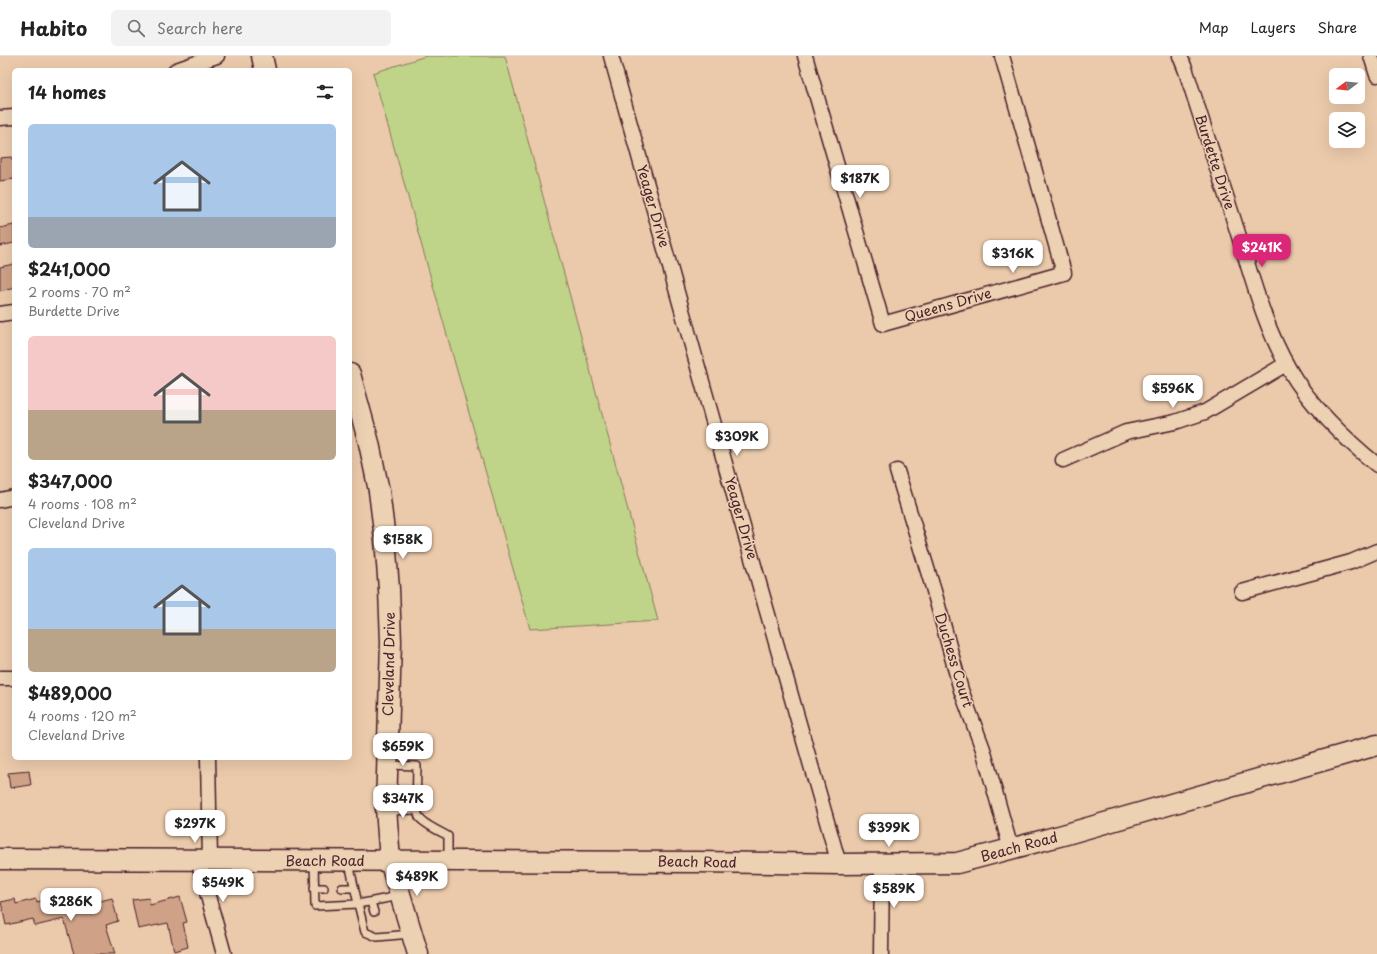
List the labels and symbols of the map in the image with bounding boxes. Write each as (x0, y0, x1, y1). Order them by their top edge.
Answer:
north arrow (1329, 68, 1365, 104)
street label: Burdette Drive (1190, 112, 1241, 212)
street label: Yeager Drive (632, 162, 675, 250)
pin: $187K (832, 165, 888, 199)
pin: $241K (1234, 234, 1290, 268)
pin: $316K (985, 240, 1041, 274)
street label: Queens Drive (902, 282, 994, 327)
pin: $596K (1145, 375, 1201, 409)
pin: $309K (709, 423, 765, 457)
street label: Yeager Drive (720, 474, 763, 562)
pin: $158K (375, 526, 431, 560)
street label: Duchess Court (930, 610, 979, 710)
street label: Cleveland Drive (377, 612, 400, 716)
pin: $659K (375, 733, 431, 767)
pin: $347K (375, 785, 431, 819)
pin: $297K (167, 810, 223, 844)
pin: $399K (861, 814, 917, 848)
street label: Beach Road (978, 826, 1060, 867)
street label: Beach Road (285, 850, 365, 871)
street label: Beach Road (657, 850, 737, 873)
pin: $489K (389, 863, 445, 897)
pin: $549K (195, 869, 251, 903)
pin: $589K (866, 875, 922, 909)
pin: $286K (43, 888, 99, 922)

